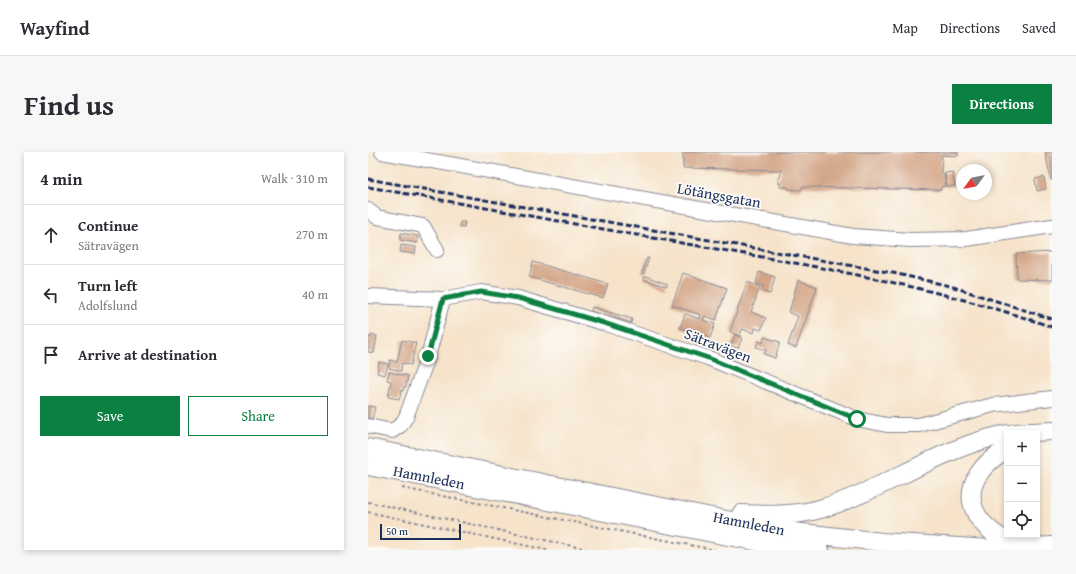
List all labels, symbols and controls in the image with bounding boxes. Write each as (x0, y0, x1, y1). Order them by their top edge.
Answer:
text: Wayfind (20, 14, 90, 42)
text: Map (892, 18, 918, 38)
text: Directions (940, 18, 1000, 38)
text: Saved (1022, 18, 1056, 38)
text: Find us (24, 84, 114, 125)
button: Directions (952, 84, 1052, 124)
north arrow (956, 164, 992, 200)
text: 4 min (40, 166, 82, 191)
text: Walk · 310 m (261, 169, 328, 188)
street label: Lötängsgatan (676, 177, 763, 213)
text: Continue (78, 215, 139, 236)
icon: ahead (40, 224, 62, 246)
text: 270 m (296, 225, 328, 244)
text: Sätravägen (78, 236, 139, 255)
text: Turn left (78, 275, 137, 296)
icon: left (40, 284, 62, 306)
text: 40 m (302, 285, 328, 304)
text: Adolfslund (78, 296, 137, 315)
street label: Sätravägen (682, 323, 755, 368)
icon: arrive (40, 344, 62, 366)
text: Arrive at destination (78, 344, 217, 365)
route end (419, 347, 437, 365)
button: Save (40, 396, 180, 436)
button: Share (188, 396, 328, 436)
route start (848, 410, 866, 428)
map controls (1004, 430, 1040, 538)
button: + (1004, 430, 1040, 466)
street label: Hamnleden (391, 460, 467, 494)
button: − (1004, 466, 1040, 502)
button: locate (1004, 502, 1040, 538)
street label: Hamnleden (711, 506, 787, 540)
scale bar (380, 522, 461, 541)
text: 50 m (386, 523, 408, 539)

